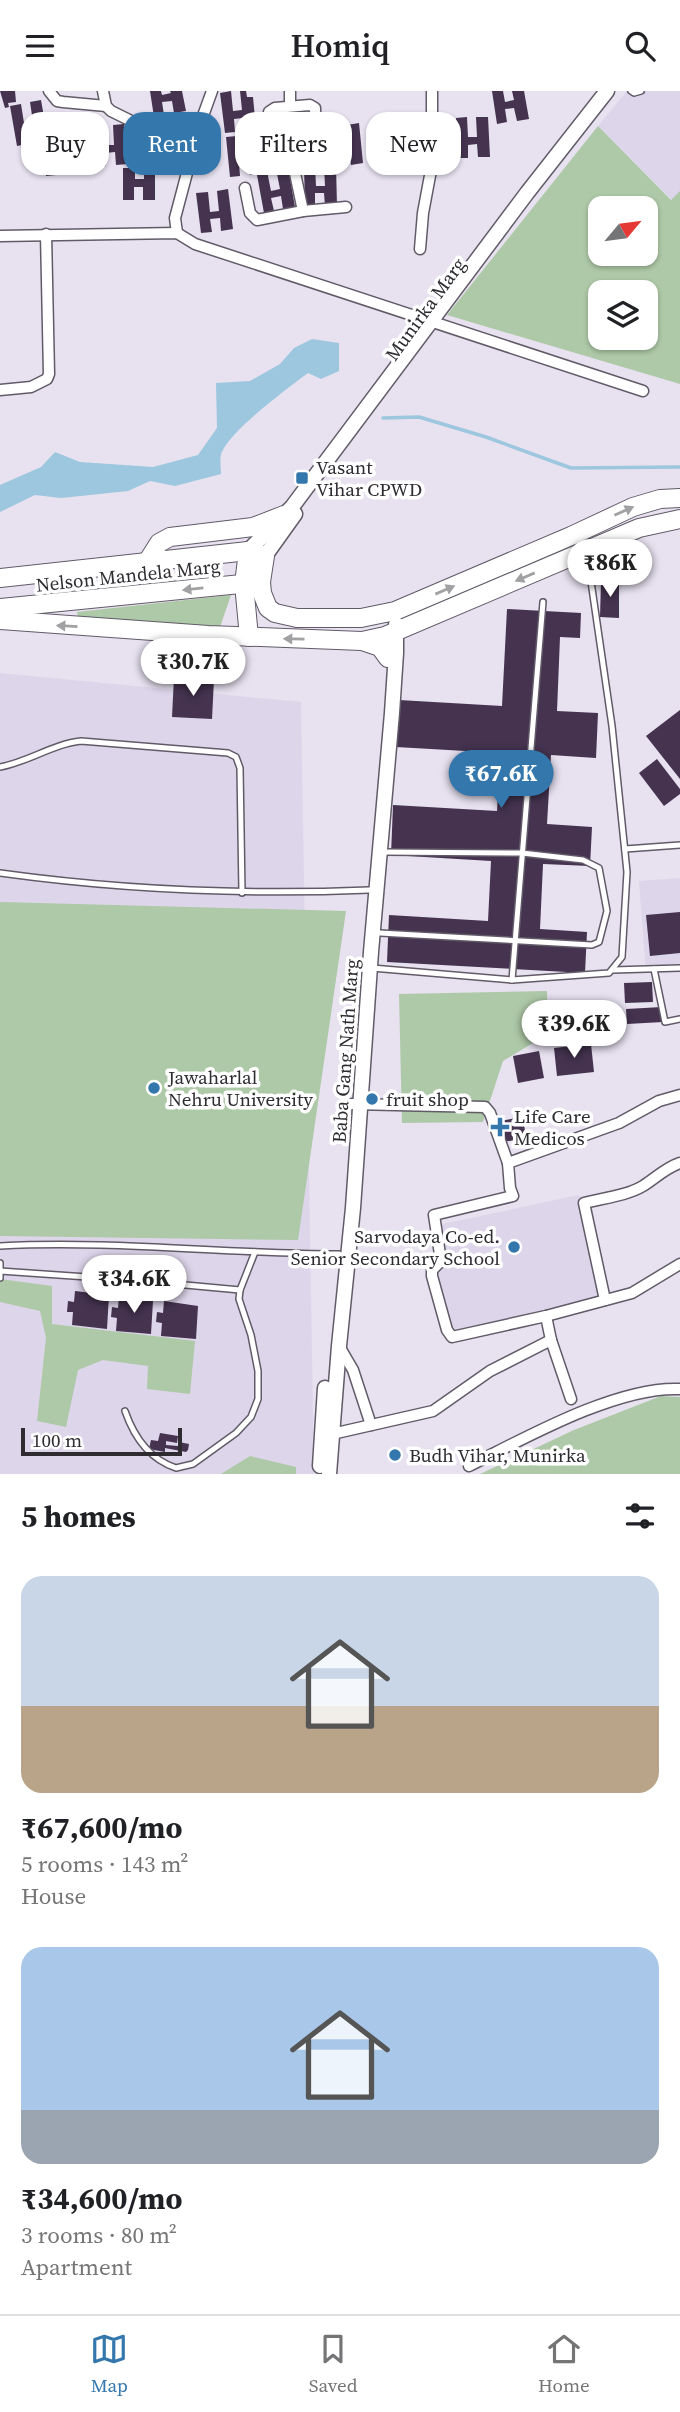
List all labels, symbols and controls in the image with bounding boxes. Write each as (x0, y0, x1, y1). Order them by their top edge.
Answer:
text: Homiq (291, 24, 389, 68)
icon: menu (21, 27, 59, 65)
icon: search (621, 27, 659, 65)
chip: Buy (21, 112, 109, 175)
chip: Rent (123, 112, 221, 175)
chip: Filters (235, 112, 352, 175)
chip: New (366, 112, 461, 175)
north arrow (588, 196, 658, 266)
map controls (588, 196, 658, 350)
street label: Munirka Marg (379, 252, 471, 366)
button: layers (588, 280, 658, 350)
place label: Vasant Vihar CPWD (316, 454, 422, 502)
marker: Vasant Vihar CPWD (294, 470, 310, 486)
one-way arrow (614, 505, 634, 517)
pin: ₹86K (569, 539, 651, 599)
text: ₹86K (583, 546, 637, 578)
street label: Nelson Mandela Marg (35, 552, 222, 598)
one-way arrow (515, 571, 535, 583)
one-way arrow (182, 584, 204, 595)
one-way arrow (435, 584, 456, 595)
one-way arrow (56, 620, 78, 631)
one-way arrow (283, 633, 305, 645)
pin: ₹30.7K (136, 639, 250, 698)
text: ₹30.7K (157, 645, 229, 677)
pin: ₹67.6K (444, 751, 558, 810)
text: ₹67.6K (465, 757, 537, 789)
street label: Baba Gang Nath Marg (326, 958, 364, 1144)
pin: ₹39.6K (517, 1000, 631, 1060)
text: ₹39.6K (538, 1007, 610, 1039)
place label: Jawaharlal Nehru University (167, 1064, 313, 1112)
marker: Jawaharlal Nehru University (146, 1080, 162, 1096)
place label: fruit shop (386, 1086, 469, 1112)
marker: fruit shop (364, 1091, 380, 1107)
place label: Life Care Medicos (514, 1103, 591, 1151)
marker: Life Care Medicos (492, 1119, 508, 1135)
place label: Sarvodaya Co-ed. Senior Secondary School (291, 1223, 500, 1271)
marker: Sarvodaya Co-ed. Senior Secondary School (506, 1239, 522, 1255)
pin: ₹34.6K (77, 1255, 191, 1315)
text: ₹34.6K (98, 1262, 170, 1294)
scale bar (21, 1425, 182, 1457)
text: 100 m (32, 1427, 82, 1453)
place label: Budh Vihar, Munirka (409, 1442, 586, 1468)
marker: Budh Vihar, Munirka (387, 1447, 403, 1463)
text: 5 homes (21, 1496, 136, 1537)
icon: filters (621, 1497, 659, 1535)
icon: home (277, 1621, 403, 1747)
text: ₹67,600/mo (21, 1807, 183, 1848)
text: 5 rooms · 143 m² (21, 1848, 188, 1880)
text: House (21, 1880, 86, 1912)
icon: home (277, 1992, 403, 2118)
text: ₹34,600/mo (21, 2178, 183, 2219)
text: 3 rooms · 80 m² (21, 2219, 177, 2251)
text: Apartment (21, 2251, 132, 2283)
tab: Map (90, 2330, 128, 2398)
tab: Saved (309, 2330, 357, 2398)
tab: Home (538, 2330, 590, 2398)

